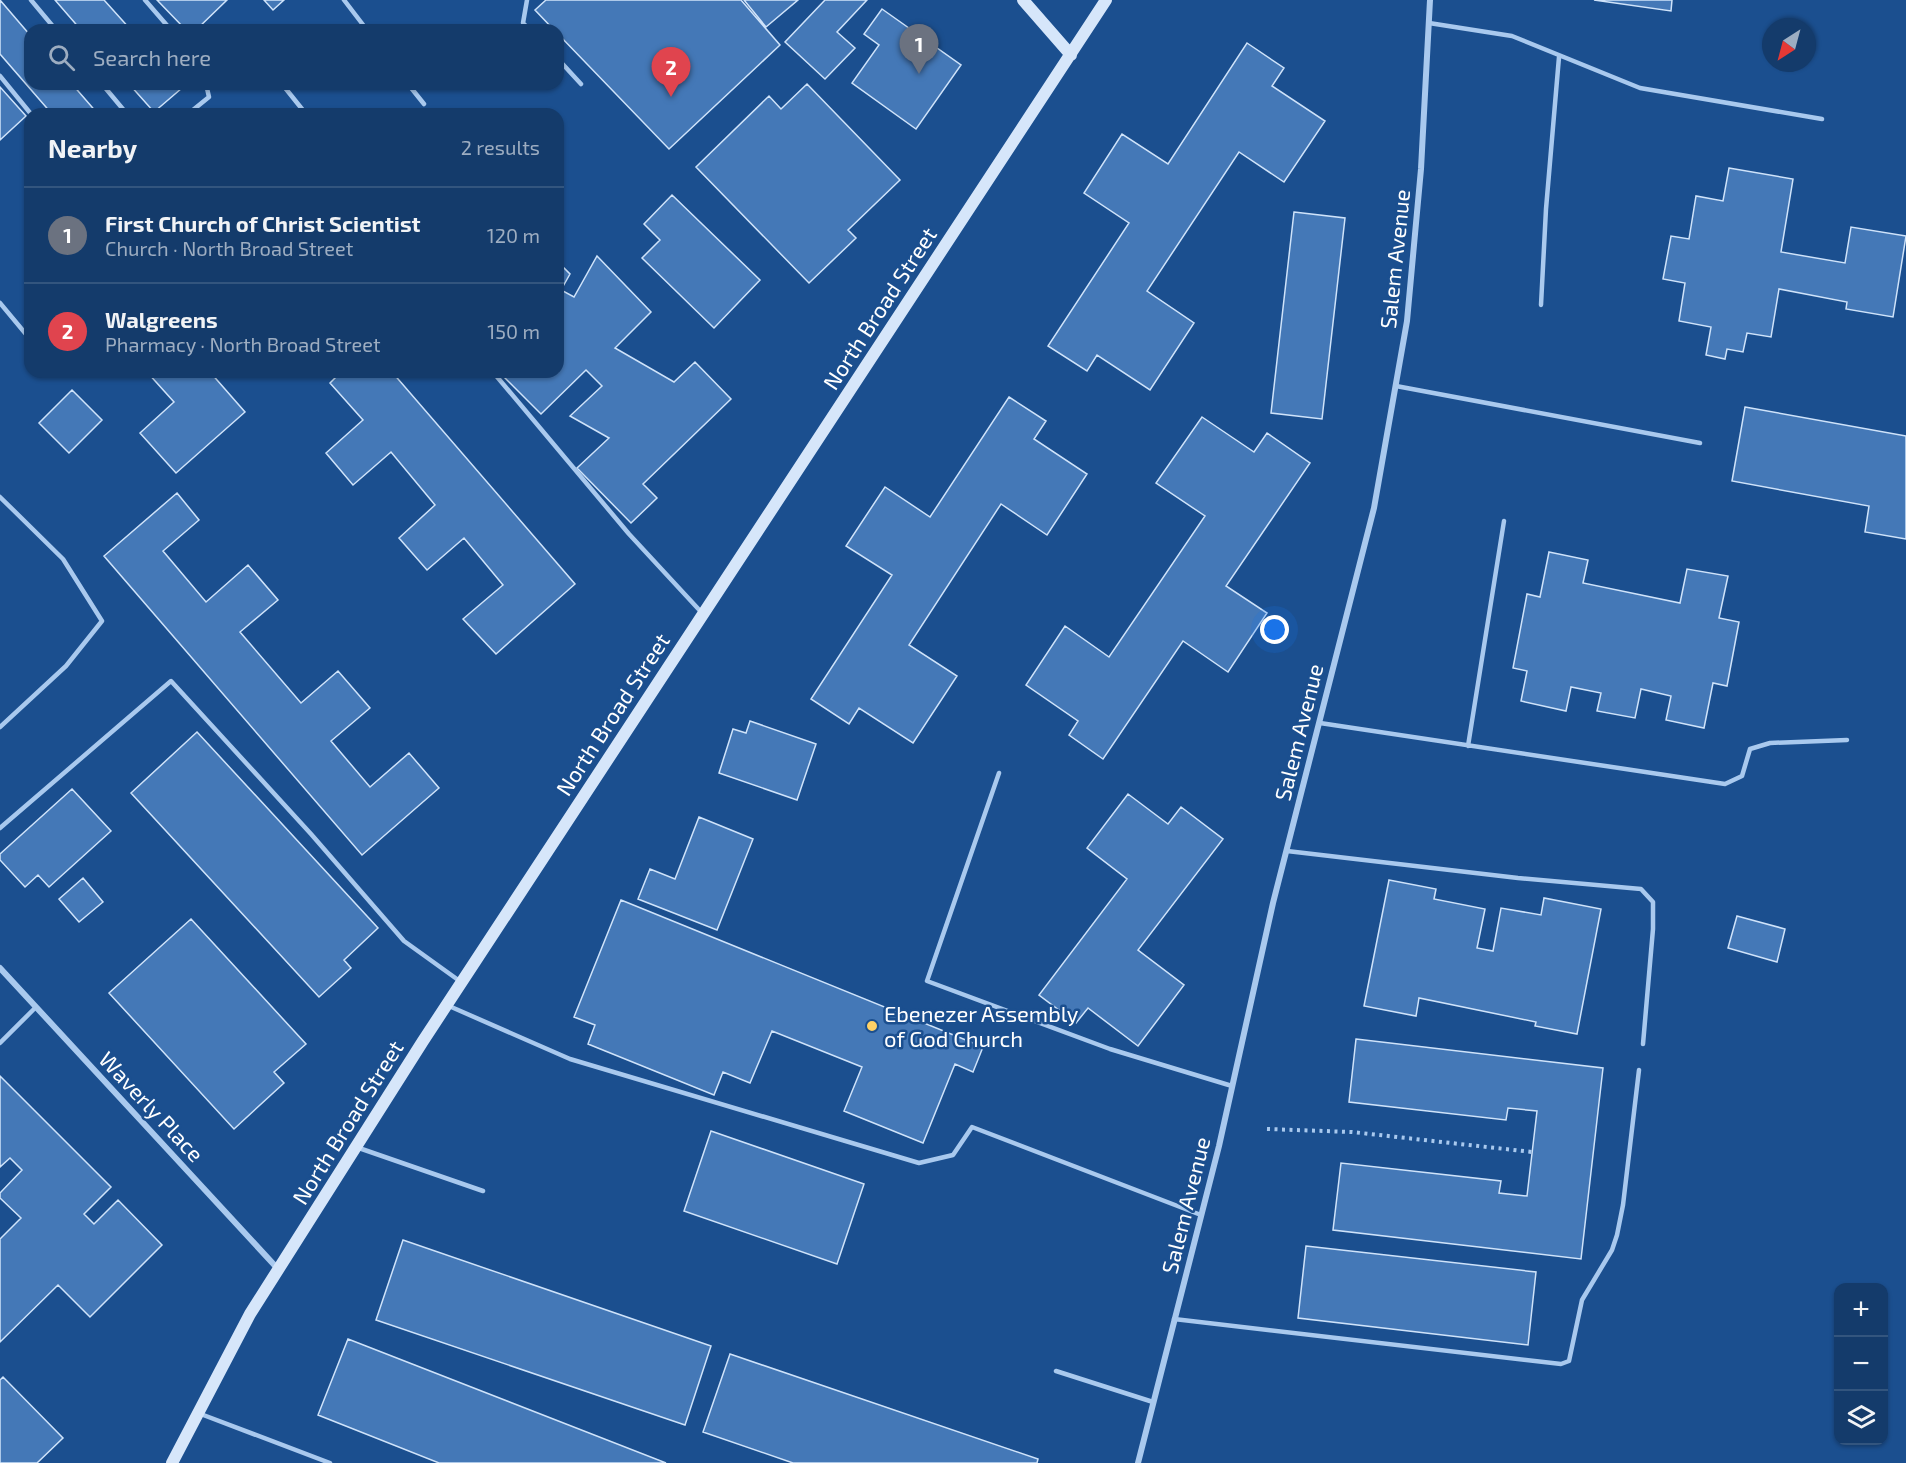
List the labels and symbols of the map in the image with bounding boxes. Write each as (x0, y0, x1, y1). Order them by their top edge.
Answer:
north arrow (1762, 18, 1816, 72)
pin: 1 (900, 25, 938, 74)
pin: 2 (652, 48, 690, 97)
street label: Salem Avenue (1374, 188, 1414, 330)
street label: North Broad Street (817, 222, 941, 394)
your location (1260, 615, 1289, 644)
street label: North Broad Street (550, 628, 674, 800)
street label: Salem Avenue (1268, 661, 1328, 803)
place label: Ebenezer Assembly of God Church (884, 1000, 1079, 1051)
marker: Ebenezer Assembly of God Church (865, 1019, 879, 1033)
street label: North Broad Street (286, 1035, 408, 1209)
street label: Waverly Place (94, 1046, 210, 1166)
street label: Salem Avenue (1155, 1134, 1215, 1276)

